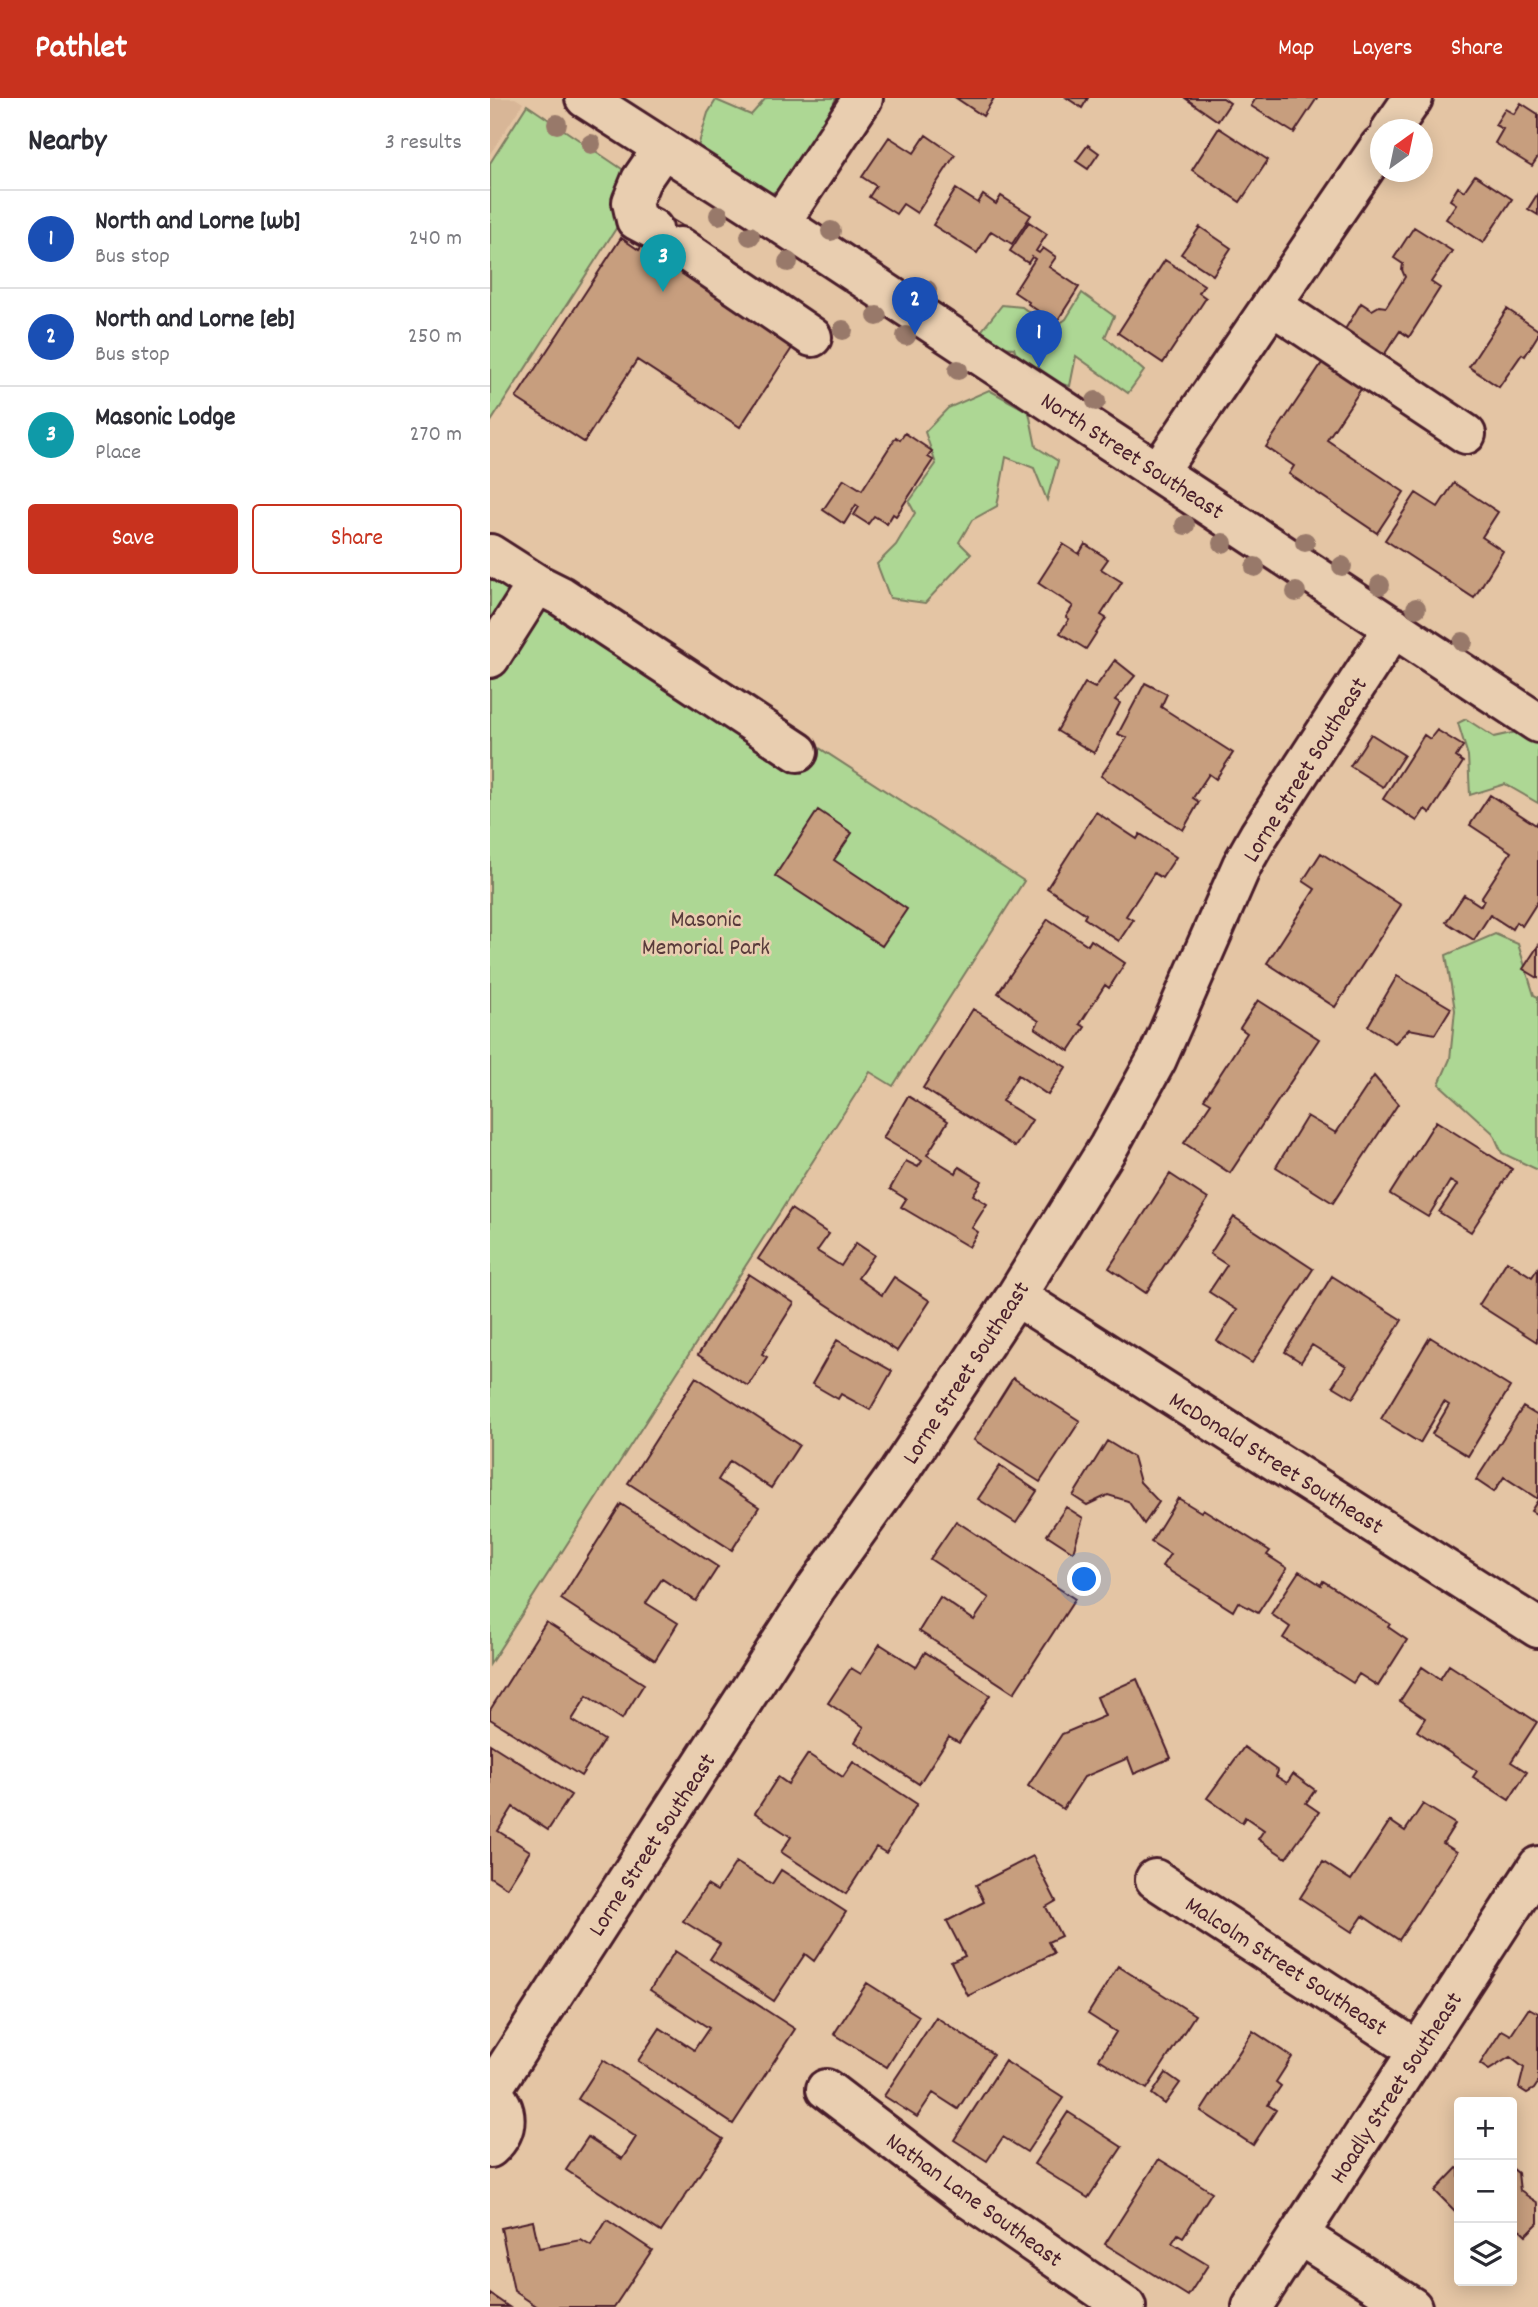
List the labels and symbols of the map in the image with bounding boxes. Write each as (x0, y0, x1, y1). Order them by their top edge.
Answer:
north arrow (1370, 119, 1433, 182)
pin: 3 (640, 234, 686, 292)
pin: 2 (892, 277, 938, 335)
pin: 1 (1016, 310, 1062, 368)
street label: North Street Southeast (1033, 385, 1230, 530)
street label: Lorne Street Southeast (1236, 671, 1377, 870)
park label: Masonic Memorial Park (642, 904, 770, 966)
street label: Lorne Street Southeast (895, 1275, 1040, 1472)
street label: McDonald Street Southeast (1161, 1385, 1390, 1545)
your location (1067, 1562, 1101, 1596)
street label: Lorne Street Southeast (581, 1747, 726, 1944)
street label: Malcolm Street Southeast (1178, 1889, 1393, 2046)
street label: Hoadly Street Southeast (1323, 1986, 1472, 2191)
street label: Nathan Lane Southeast (878, 2126, 1069, 2277)

